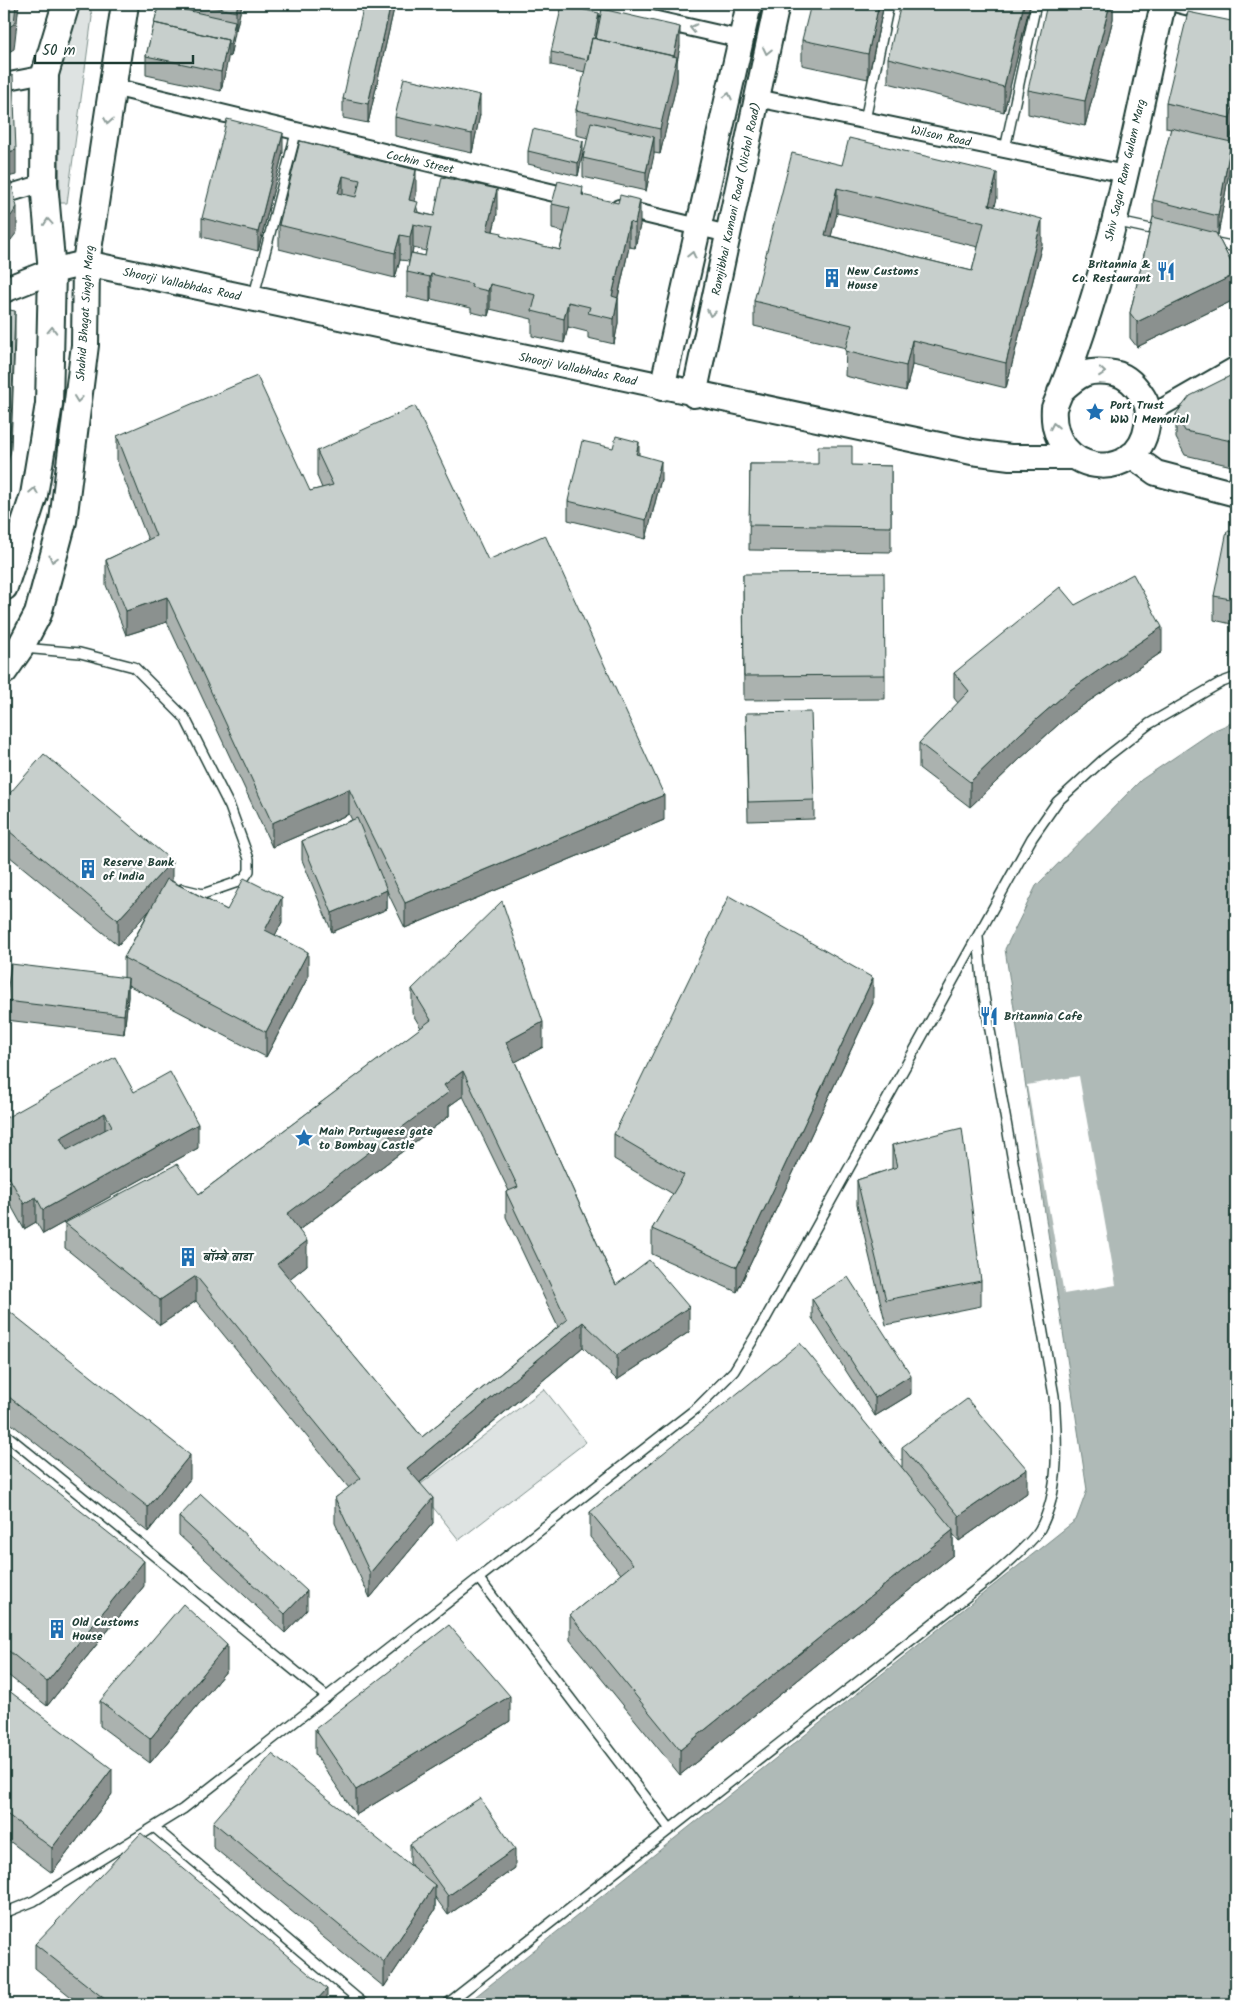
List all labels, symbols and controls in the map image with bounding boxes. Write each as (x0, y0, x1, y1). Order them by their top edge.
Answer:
one-way arrow (689, 23, 698, 34)
scale bar (35, 32, 192, 64)
text: 50 m (42, 39, 76, 63)
one-way arrow (762, 47, 773, 56)
one-way arrow (722, 92, 733, 101)
street label: Shiv Sagar Ram Gulam Marg (1100, 97, 1151, 243)
street label: Ramjibhai Kamani Road (Nichol Road) (707, 101, 766, 297)
one-way arrow (103, 118, 114, 126)
street label: Wilson Road (909, 121, 974, 152)
street label: Cochin Street (384, 145, 456, 180)
one-way arrow (43, 218, 54, 226)
street label: Shahid Bhagat Singh Marg (71, 244, 100, 382)
one-way arrow (686, 250, 697, 259)
place label: Britannia & Co. Restaurant (1072, 255, 1152, 288)
restaurant icon: Britannia & Co. Restaurant (1155, 260, 1177, 282)
place label: New Customs House (847, 262, 919, 295)
street label: Shoorji Vallabhdas Road (121, 263, 244, 306)
building icon: New Customs House (821, 267, 843, 289)
one-way arrow (707, 309, 717, 317)
one-way arrow (47, 326, 57, 334)
street label: Shoorji Vallabhdas Road (517, 348, 640, 391)
one-way arrow (1099, 366, 1107, 377)
one-way arrow (73, 395, 84, 403)
place label: Port Trust WW I Memorial (1110, 396, 1190, 429)
place icon: Port Trust WW I Memorial (1084, 401, 1106, 423)
one-way arrow (1050, 422, 1060, 431)
one-way arrow (28, 487, 39, 495)
one-way arrow (48, 554, 58, 563)
place label: Reserve Bank of India (103, 853, 175, 886)
building icon: Reserve Bank of India (77, 858, 99, 880)
restaurant icon: Britannia Cafe (978, 1005, 1000, 1027)
place label: Britannia Cafe (1004, 1007, 1082, 1026)
place label: Main Portuguese gate to Bombay Castle (319, 1122, 433, 1155)
place icon: Main Portuguese gate to Bombay Castle (293, 1127, 315, 1149)
building icon: बॉम्बे वाडा (177, 1246, 199, 1268)
place label: बॉम्बे वाडा (203, 1248, 255, 1267)
place label: Old Customs House (72, 1613, 139, 1646)
building icon: Old Customs House (46, 1618, 68, 1640)

